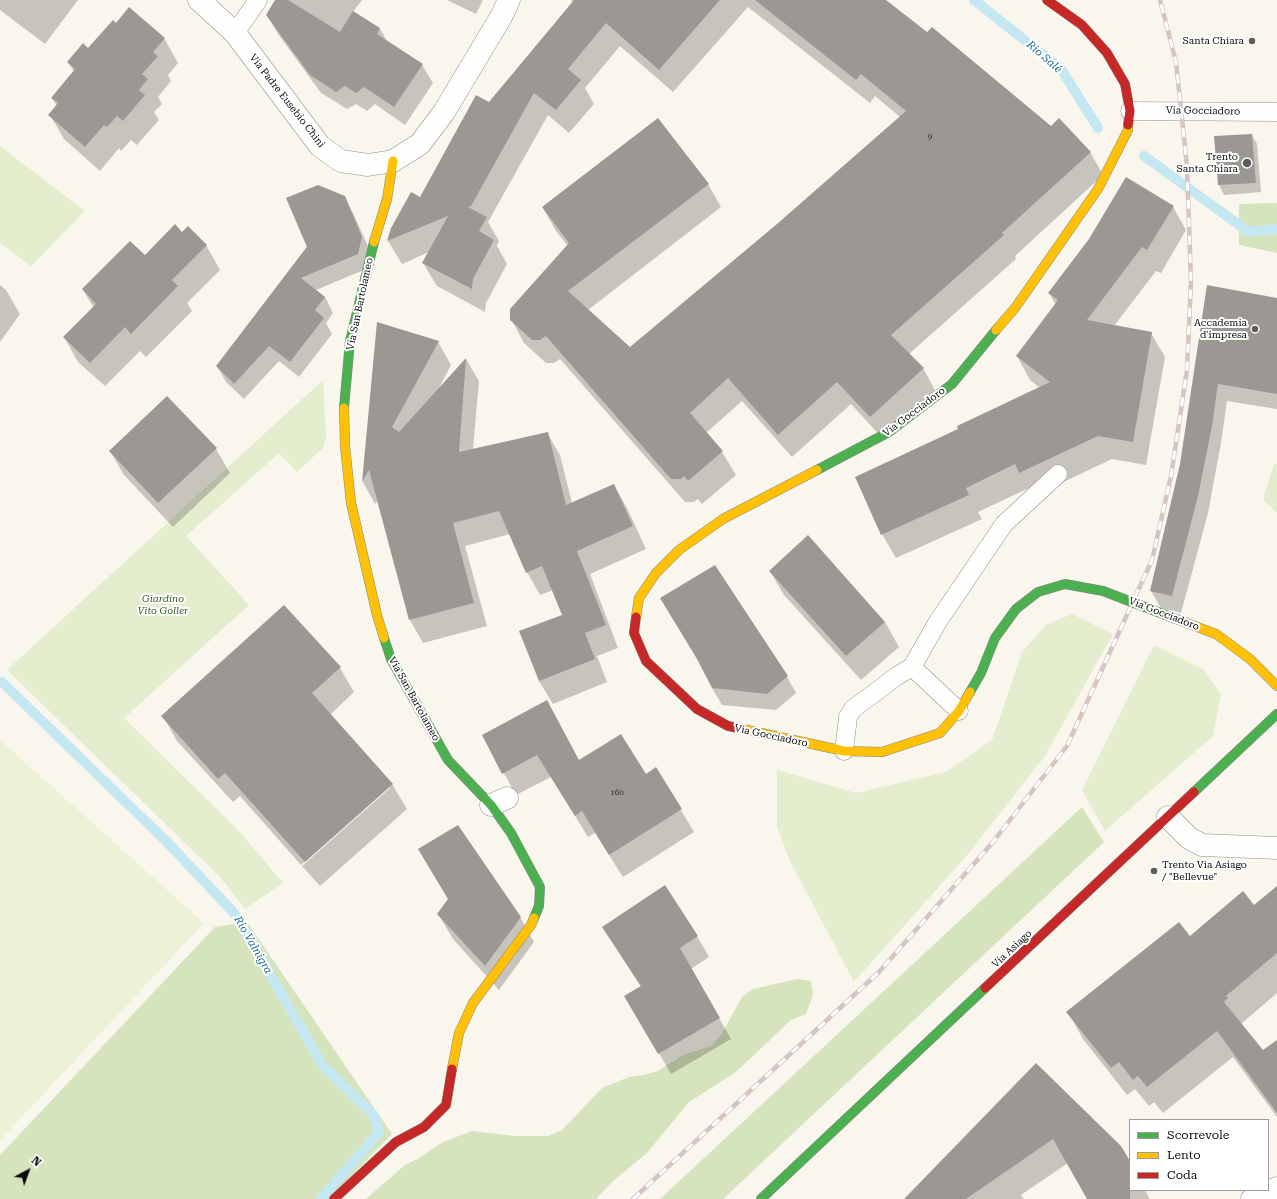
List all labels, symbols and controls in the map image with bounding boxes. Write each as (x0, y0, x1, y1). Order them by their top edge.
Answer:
place label: Santa Chiara (1183, 35, 1244, 47)
marker: Santa Chiara (1247, 36, 1257, 46)
water label: Rio Salé (1024, 38, 1064, 76)
street label: Via Padre Eusebio Chini (247, 52, 327, 150)
street label: Via Gocciadoro (1166, 104, 1240, 118)
house number: 9 (928, 132, 932, 142)
place label: Trento Santa Chiara (1177, 151, 1238, 174)
marker: Trento Santa Chiara (1241, 157, 1253, 169)
street label: Via San Bartolameo (344, 257, 376, 351)
place label: Accademia d'impresa (1194, 317, 1247, 340)
marker: Accademia d'impresa (1250, 324, 1260, 334)
street label: Via Gocciadoro (881, 385, 947, 439)
park label: Giardino Vito Goller (138, 593, 188, 616)
street label: Via Gocciadoro (1127, 595, 1201, 633)
street label: Via San Bartolameo (386, 655, 442, 743)
street label: Via Gocciadoro (733, 722, 809, 750)
house number: 160 (610, 788, 624, 798)
place label: Trento Via Asiago / "Bellevue" (1162, 859, 1247, 882)
marker: Trento Via Asiago / "Bellevue" (1149, 866, 1159, 876)
water label: Rio Valnigra (231, 914, 275, 976)
street label: Via Asiago (990, 928, 1034, 970)
legend (1129, 1119, 1269, 1191)
text: Scorrevole (1167, 1128, 1229, 1142)
text: Lento (1167, 1148, 1201, 1162)
north arrow (8, 1151, 48, 1191)
text: N (29, 1154, 44, 1169)
text: Coda (1167, 1168, 1197, 1182)

